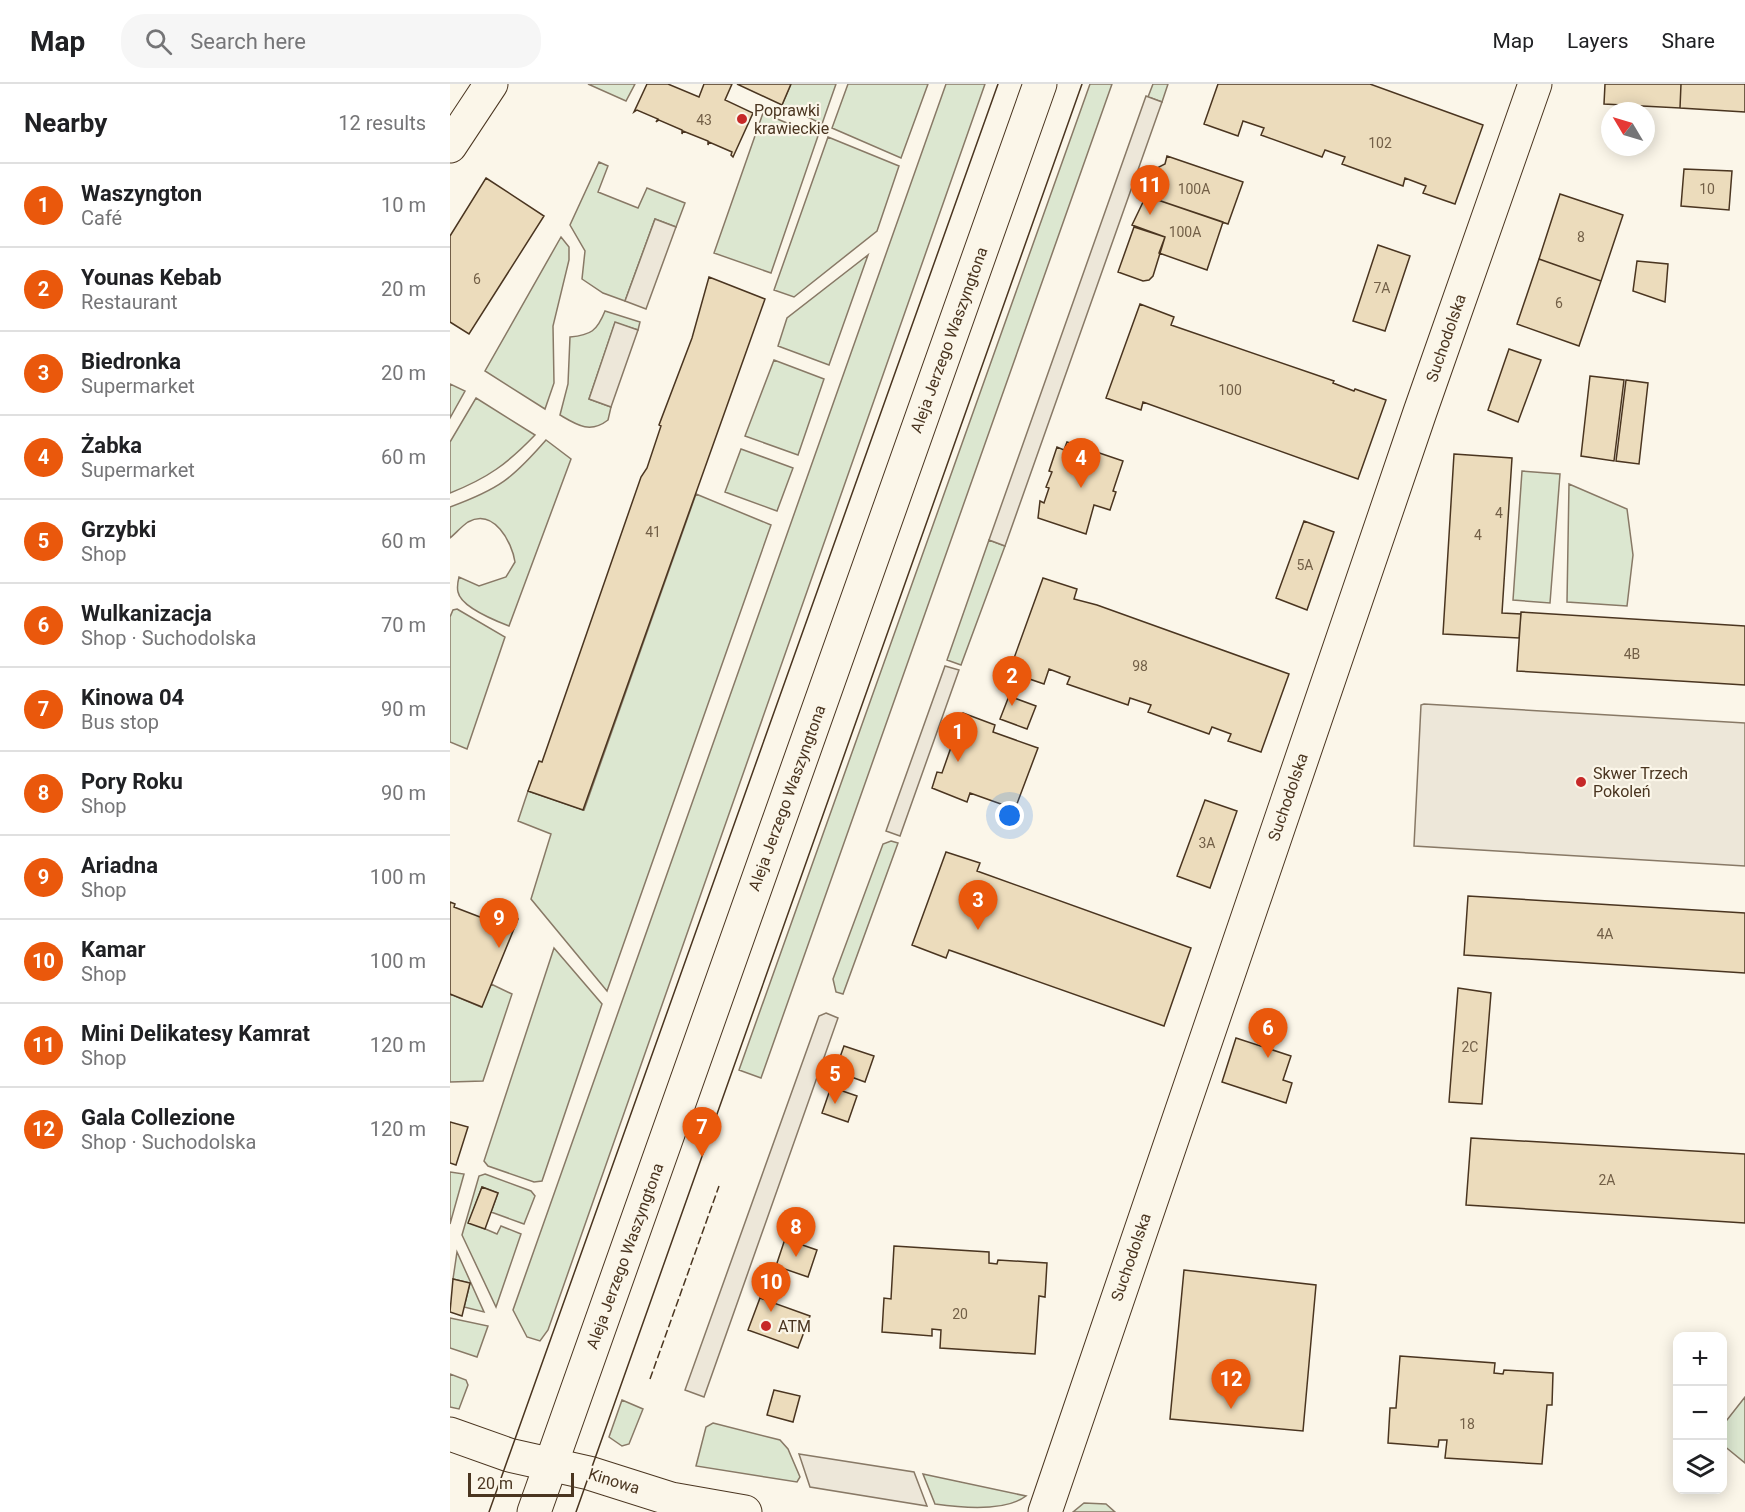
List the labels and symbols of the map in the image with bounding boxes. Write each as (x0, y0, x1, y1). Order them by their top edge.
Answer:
place label: Poprawki krawieckie (754, 101, 829, 138)
north arrow (1601, 102, 1655, 156)
house number: 43 (696, 112, 712, 128)
marker: Poprawki krawieckie (735, 112, 749, 126)
house number: 102 (1368, 135, 1392, 151)
pin: 11 (1130, 166, 1170, 215)
house number: 100A (1178, 181, 1210, 197)
house number: 10 (1699, 181, 1715, 197)
house number: 100A (1169, 224, 1201, 240)
house number: 8 (1577, 229, 1585, 245)
street label: Aleja Jerzego Waszyngtona (906, 244, 992, 436)
house number: 6 (473, 271, 481, 287)
house number: 7A (1373, 280, 1391, 296)
street label: Suchodolska (1422, 292, 1470, 384)
house number: 6 (1555, 295, 1563, 311)
house number: 100 (1218, 382, 1242, 398)
pin: 4 (1062, 438, 1100, 488)
house number: 4 (1495, 505, 1503, 521)
house number: 41 (645, 524, 661, 540)
house number: 4 (1474, 527, 1482, 543)
house number: 5A (1296, 557, 1314, 573)
house number: 4B (1624, 646, 1640, 662)
pin: 2 (992, 656, 1032, 706)
house number: 98 (1132, 658, 1148, 674)
street label: Aleja Jerzego Waszyngtona (744, 702, 830, 894)
pin: 1 (938, 712, 978, 762)
street label: Suchodolska (1264, 751, 1312, 843)
place label: Skwer Trzech Pokoleń (1593, 764, 1688, 801)
marker: Skwer Trzech Pokoleń (1574, 775, 1588, 789)
your location (995, 801, 1024, 830)
house number: 3A (1198, 835, 1216, 851)
pin: 3 (958, 880, 998, 930)
pin: 9 (479, 898, 518, 948)
house number: 4A (1596, 926, 1614, 942)
pin: 6 (1248, 1008, 1288, 1058)
house number: 2C (1462, 1039, 1478, 1055)
pin: 5 (816, 1054, 854, 1104)
pin: 7 (682, 1108, 722, 1157)
street label: Aleja Jerzego Waszyngtona (582, 1160, 668, 1352)
house number: 2A (1598, 1172, 1616, 1188)
pin: 8 (776, 1208, 816, 1257)
street label: Suchodolska (1107, 1211, 1155, 1303)
pin: 10 (752, 1262, 790, 1312)
house number: 20 (952, 1306, 968, 1322)
place label: ATM (778, 1317, 811, 1336)
marker: ATM (759, 1319, 773, 1333)
pin: 12 (1212, 1360, 1250, 1409)
house number: 18 (1459, 1416, 1475, 1432)
street label: Kinowa (586, 1464, 642, 1498)
scale bar (468, 1470, 574, 1498)

